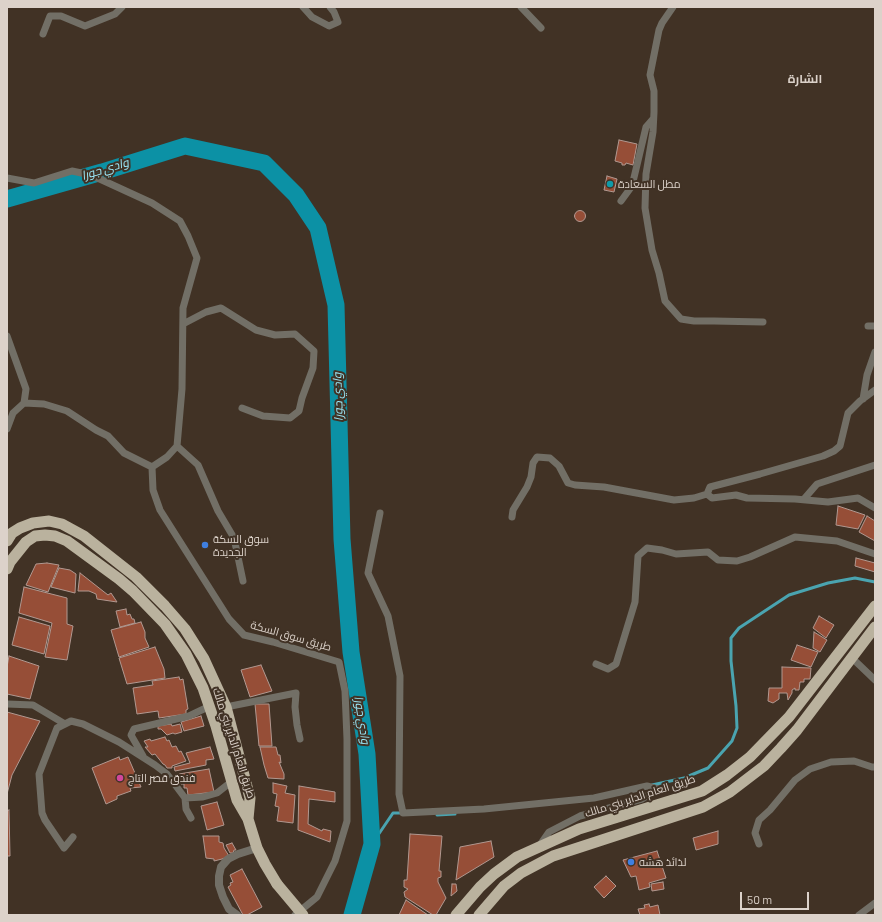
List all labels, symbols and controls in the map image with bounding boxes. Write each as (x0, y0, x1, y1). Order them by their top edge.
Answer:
district label: الشارة (788, 72, 822, 86)
water label: وادي جورا (80, 155, 130, 183)
place label: مطل السعادة (618, 177, 681, 191)
marker: مطل السعادة (605, 179, 615, 189)
water label: وادي جورا (330, 372, 346, 422)
place label: سوق السكة الجديدة (213, 532, 269, 558)
marker: سوق السكة الجديدة (200, 540, 210, 550)
street label: طريق سوق السكة (249, 618, 333, 654)
street label: طريق العام الداير بني مالك (210, 686, 258, 800)
water label: وادي جورا (351, 695, 373, 745)
place label: فندق قصر التاج (128, 771, 196, 785)
street label: طريق العام الداير بني مالك (583, 772, 697, 820)
marker: فندق قصر التاج (115, 773, 125, 783)
place label: لذائذ هشه (639, 855, 686, 869)
marker: لذائذ هشه (626, 857, 636, 867)
scale bar (742, 884, 811, 910)
text: 50 m (747, 892, 772, 906)

